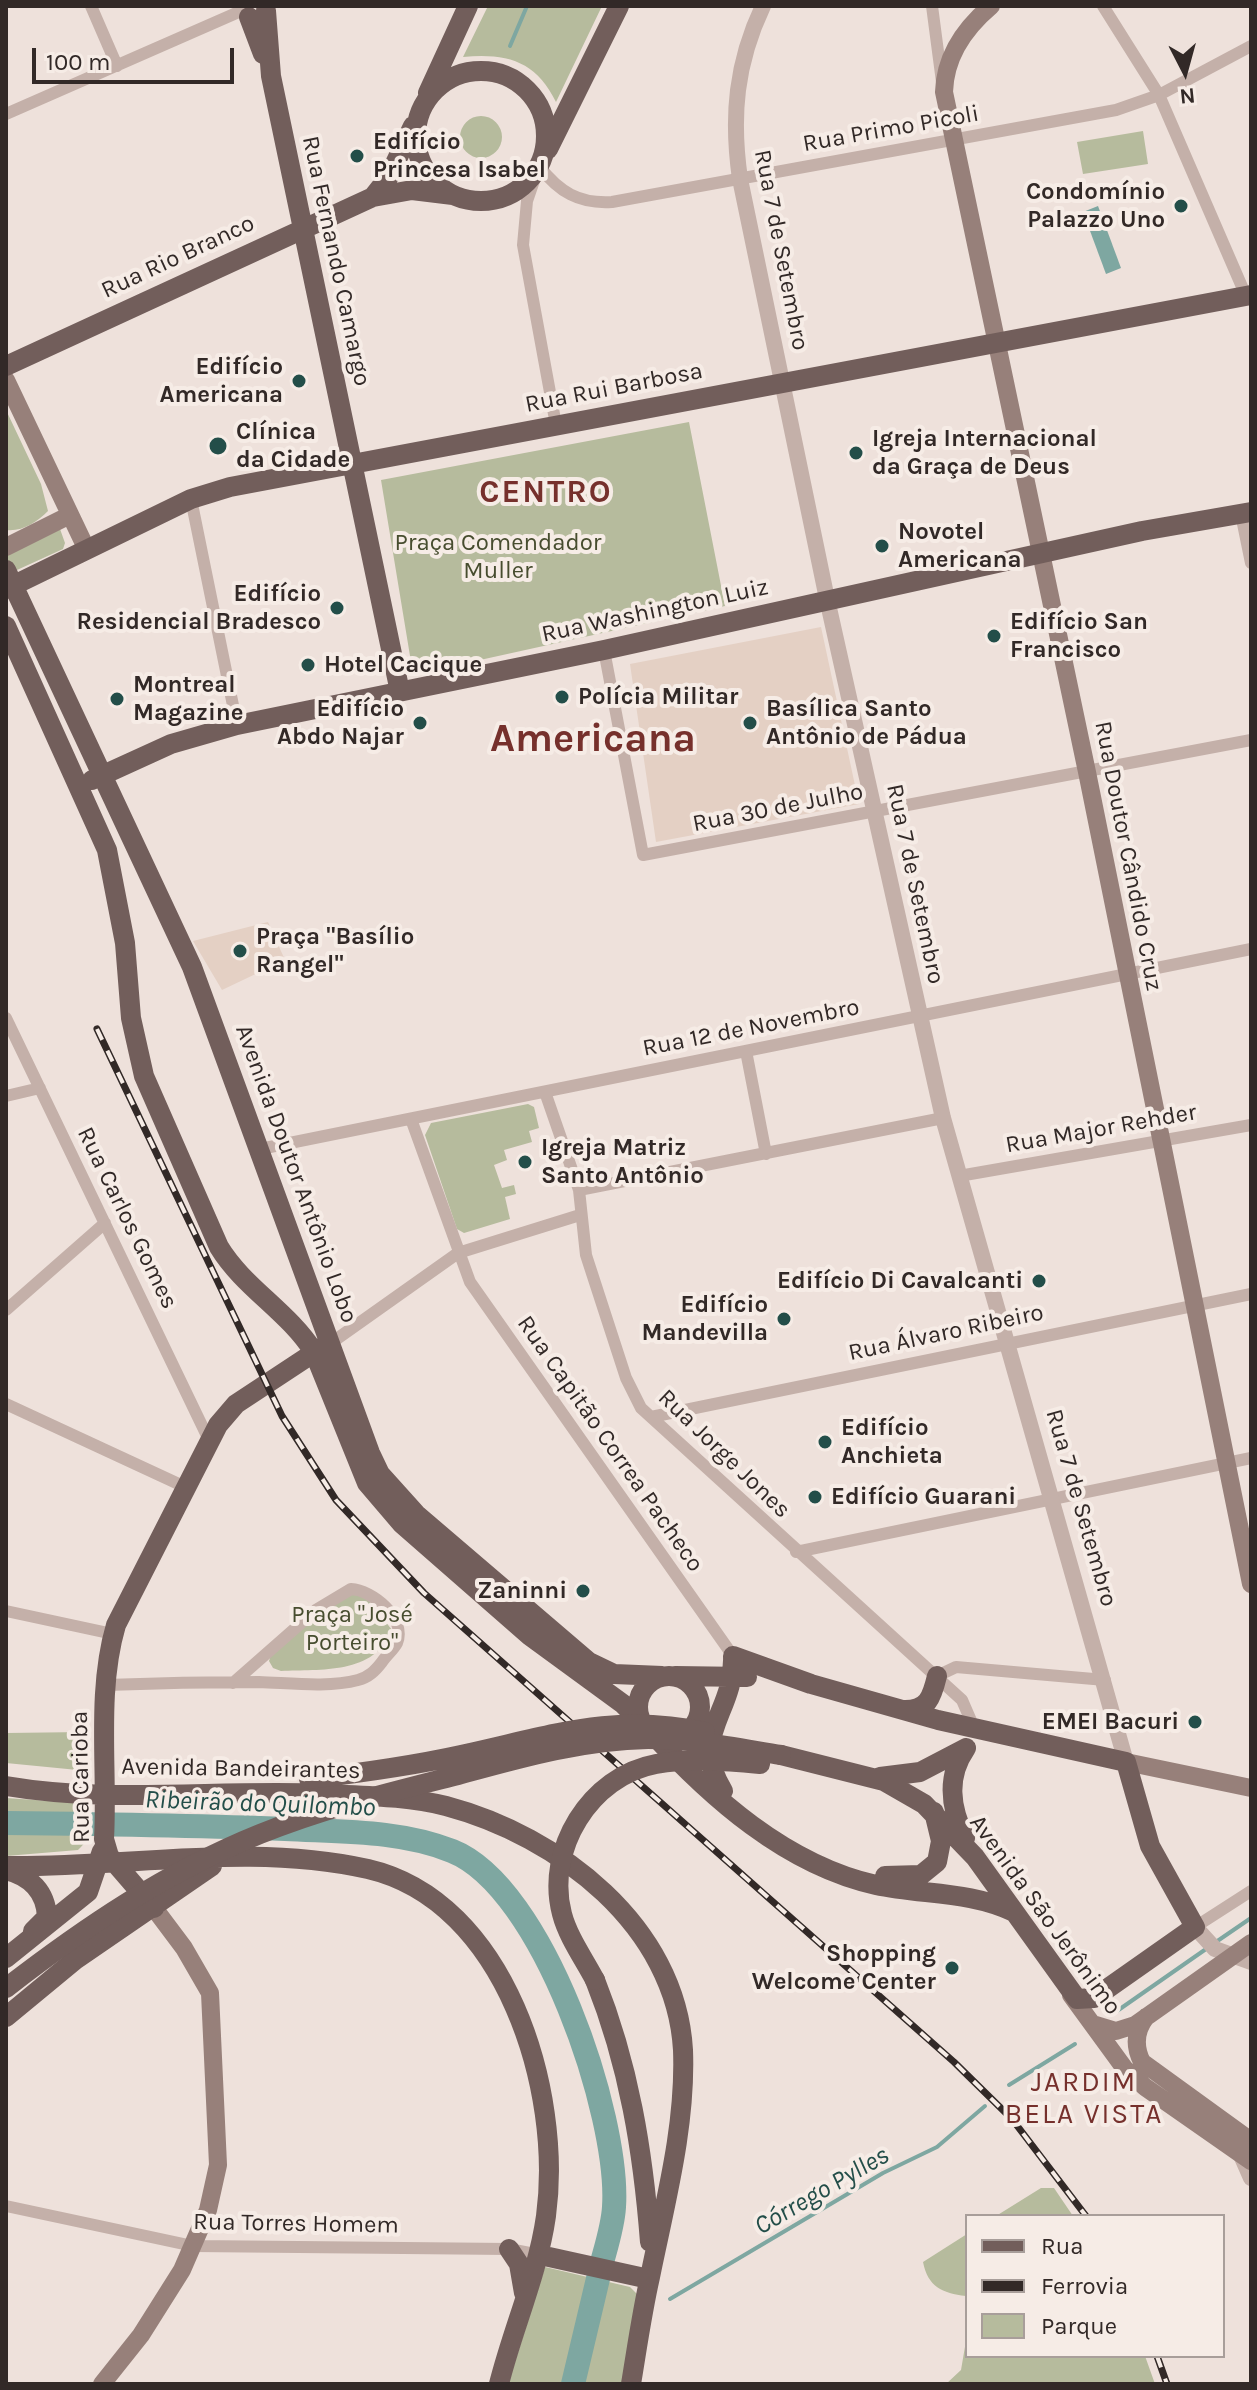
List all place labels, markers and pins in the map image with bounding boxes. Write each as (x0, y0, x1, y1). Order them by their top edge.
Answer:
place label: Edifício Princesa Isabel (373, 128, 546, 184)
marker: Edifício Princesa Isabel (348, 147, 366, 165)
place label: Condomínio Palazzo Uno (1026, 178, 1165, 234)
marker: Condomínio Palazzo Uno (1172, 197, 1190, 215)
place label: Edifício Americana (159, 353, 283, 409)
marker: Edifício Americana (290, 372, 308, 390)
place label: Clínica da Cidade (236, 418, 350, 474)
place label: Igreja Internacional da Graça de Deus (872, 425, 1097, 481)
marker: Clínica da Cidade (207, 435, 229, 457)
marker: Igreja Internacional da Graça de Deus (847, 444, 865, 462)
place label: Novotel Americana (898, 518, 1022, 574)
marker: Novotel Americana (873, 537, 891, 555)
place label: Edifício Residencial Bradesco (76, 580, 321, 636)
marker: Edifício Residencial Bradesco (328, 599, 346, 617)
place label: Edifício San Francisco (1010, 608, 1148, 664)
marker: Edifício San Francisco (985, 627, 1003, 645)
place label: Hotel Cacique (324, 651, 482, 679)
marker: Hotel Cacique (299, 656, 317, 674)
place label: Montreal Magazine (133, 671, 243, 727)
place label: Polícia Militar (578, 683, 738, 711)
marker: Polícia Militar (553, 688, 571, 706)
marker: Montreal Magazine (108, 690, 126, 708)
place label: Edifício Abdo Najar (277, 695, 404, 751)
place label: Basílica Santo Antônio de Pádua (766, 695, 967, 751)
marker: Edifício Abdo Najar (411, 714, 429, 732)
marker: Basílica Santo Antônio de Pádua (741, 714, 759, 732)
place label: Praça "Basílio Rangel" (256, 923, 414, 979)
marker: Praça "Basílio Rangel" (231, 942, 249, 960)
place label: Igreja Matriz Santo Antônio (541, 1134, 704, 1190)
marker: Igreja Matriz Santo Antônio (516, 1153, 534, 1171)
place label: Edifício Di Cavalcanti (777, 1267, 1023, 1295)
marker: Edifício Di Cavalcanti (1030, 1272, 1048, 1290)
place label: Edifício Mandevilla (642, 1291, 768, 1347)
marker: Edifício Mandevilla (775, 1310, 793, 1328)
place label: Edifício Anchieta (841, 1414, 943, 1470)
marker: Edifício Anchieta (816, 1433, 834, 1451)
place label: Edifício Guarani (831, 1483, 1016, 1511)
marker: Edifício Guarani (806, 1488, 824, 1506)
place label: Zaninni (477, 1577, 567, 1605)
marker: Zaninni (574, 1582, 592, 1600)
place label: EMEI Bacuri (1042, 1708, 1179, 1736)
marker: EMEI Bacuri (1186, 1713, 1204, 1731)
place label: Shopping Welcome Center (752, 1940, 936, 1996)
marker: Shopping Welcome Center (943, 1959, 961, 1977)

